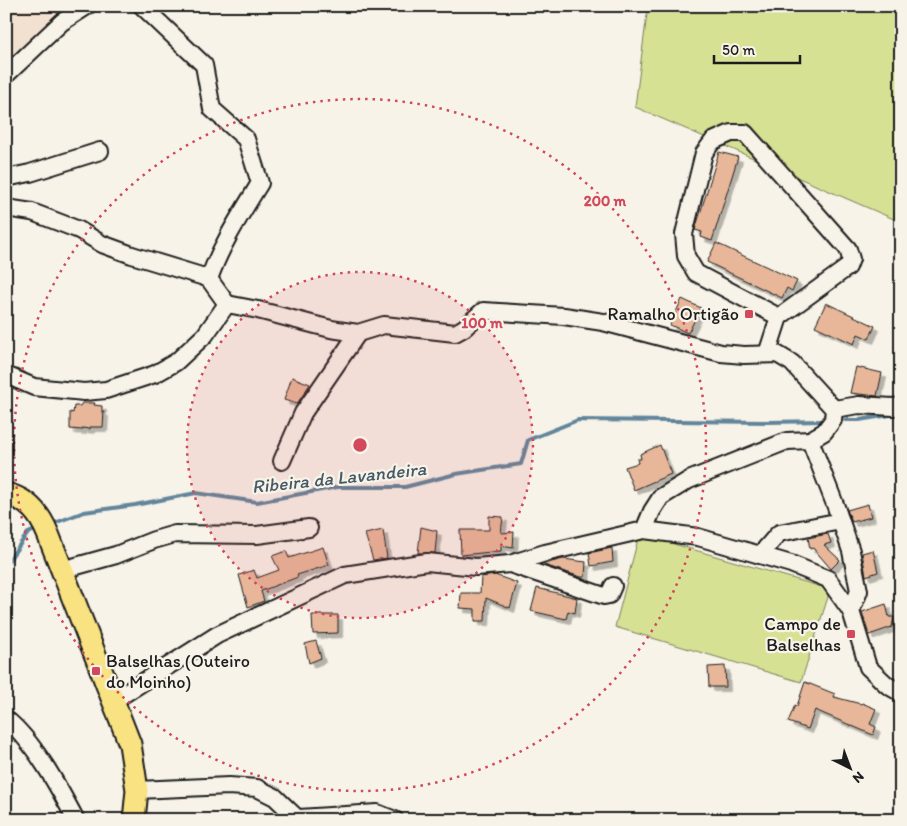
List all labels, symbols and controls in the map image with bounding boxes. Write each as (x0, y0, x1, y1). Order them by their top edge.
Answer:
scale bar (714, 32, 801, 64)
text: 50 m (722, 41, 755, 59)
text: 200 m (584, 192, 627, 210)
place label: Ramalho Ortigão (608, 303, 739, 325)
marker: Ramalho Ortigão (743, 308, 755, 320)
text: 100 m (461, 314, 503, 332)
centre of rings (351, 436, 369, 454)
water label: Ribeira da Lavandeira (251, 457, 427, 498)
place label: Campo de Balselhas (764, 613, 841, 656)
marker: Campo de Balselhas (845, 628, 857, 640)
place label: Balselhas (Outeiro do Moinho) (106, 650, 250, 693)
marker: Balselhas (Outeiro do Moinho) (90, 665, 102, 677)
north arrow (824, 744, 874, 794)
text: N (849, 768, 868, 787)

